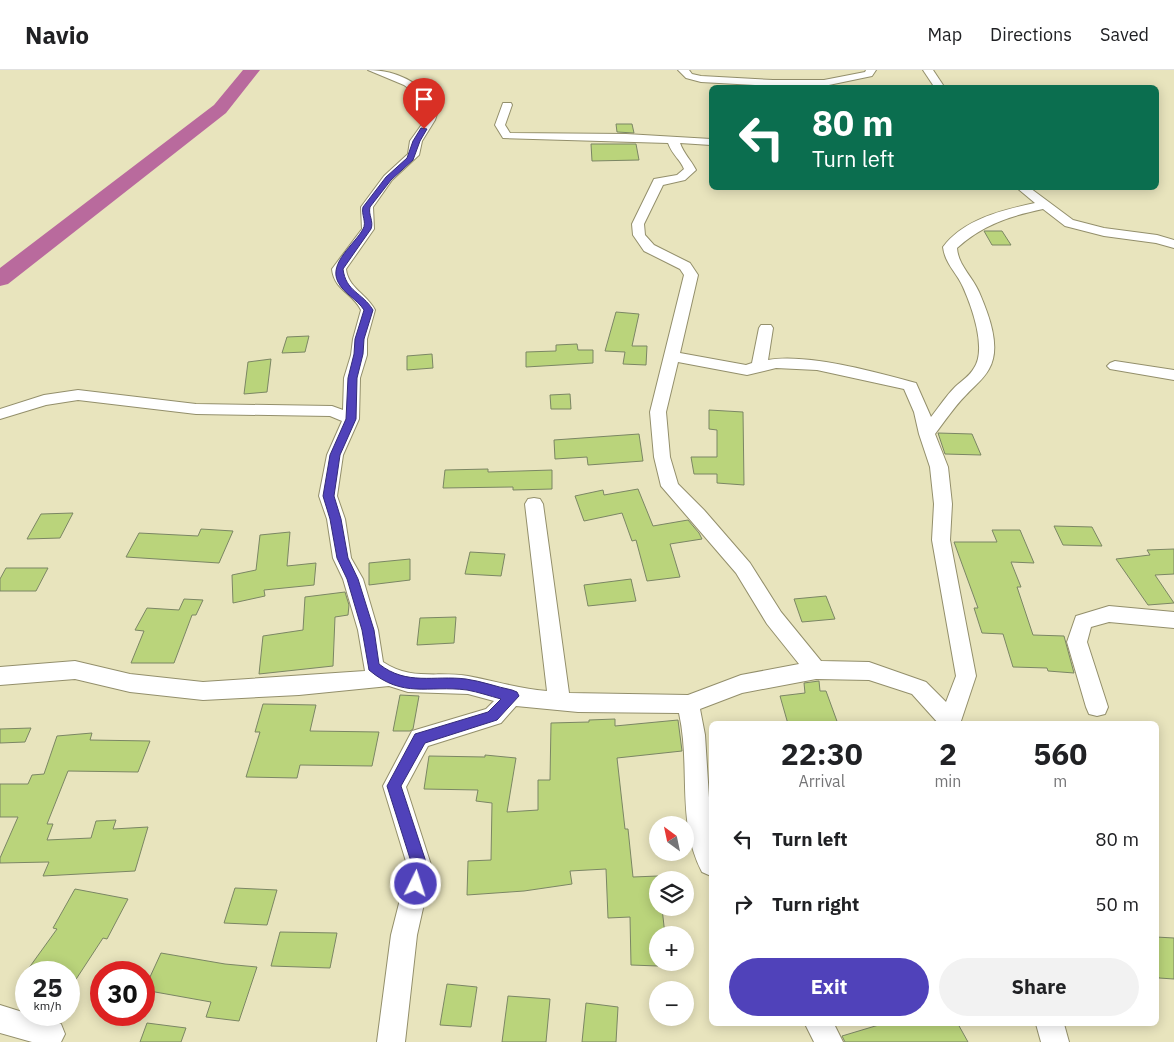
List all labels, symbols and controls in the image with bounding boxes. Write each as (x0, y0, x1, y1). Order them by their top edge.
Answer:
text: Navio (25, 19, 89, 51)
text: Map (927, 23, 962, 46)
text: Directions (990, 23, 1072, 46)
text: Saved (1100, 23, 1149, 46)
pin (403, 78, 445, 129)
icon: arrive (410, 85, 438, 113)
text: 80 m (812, 100, 894, 146)
icon: left (729, 105, 794, 170)
text: Turn left (812, 144, 895, 173)
text: 22:30 (781, 734, 863, 773)
text: 2 (939, 734, 957, 773)
text: 560 (1033, 734, 1087, 773)
text: Arrival (798, 771, 845, 791)
text: min (934, 771, 961, 791)
text: m (1053, 771, 1067, 791)
north arrow (649, 816, 694, 861)
map controls (649, 816, 694, 1026)
icon: left (729, 825, 757, 853)
text: Turn left (772, 827, 848, 851)
text: 80 m (1095, 827, 1139, 851)
position arrow (389, 857, 441, 909)
button: layers (649, 871, 694, 916)
icon: right (729, 890, 757, 918)
text: Turn right (772, 892, 859, 916)
text: 50 m (1095, 892, 1139, 916)
button: + (649, 926, 694, 971)
button: Exit (729, 958, 929, 1016)
button: Share (939, 958, 1139, 1016)
speed limit sign: 30 (90, 961, 155, 1026)
text: 25 (32, 971, 63, 1004)
button: − (649, 981, 694, 1026)
text: km/h (33, 998, 62, 1013)

